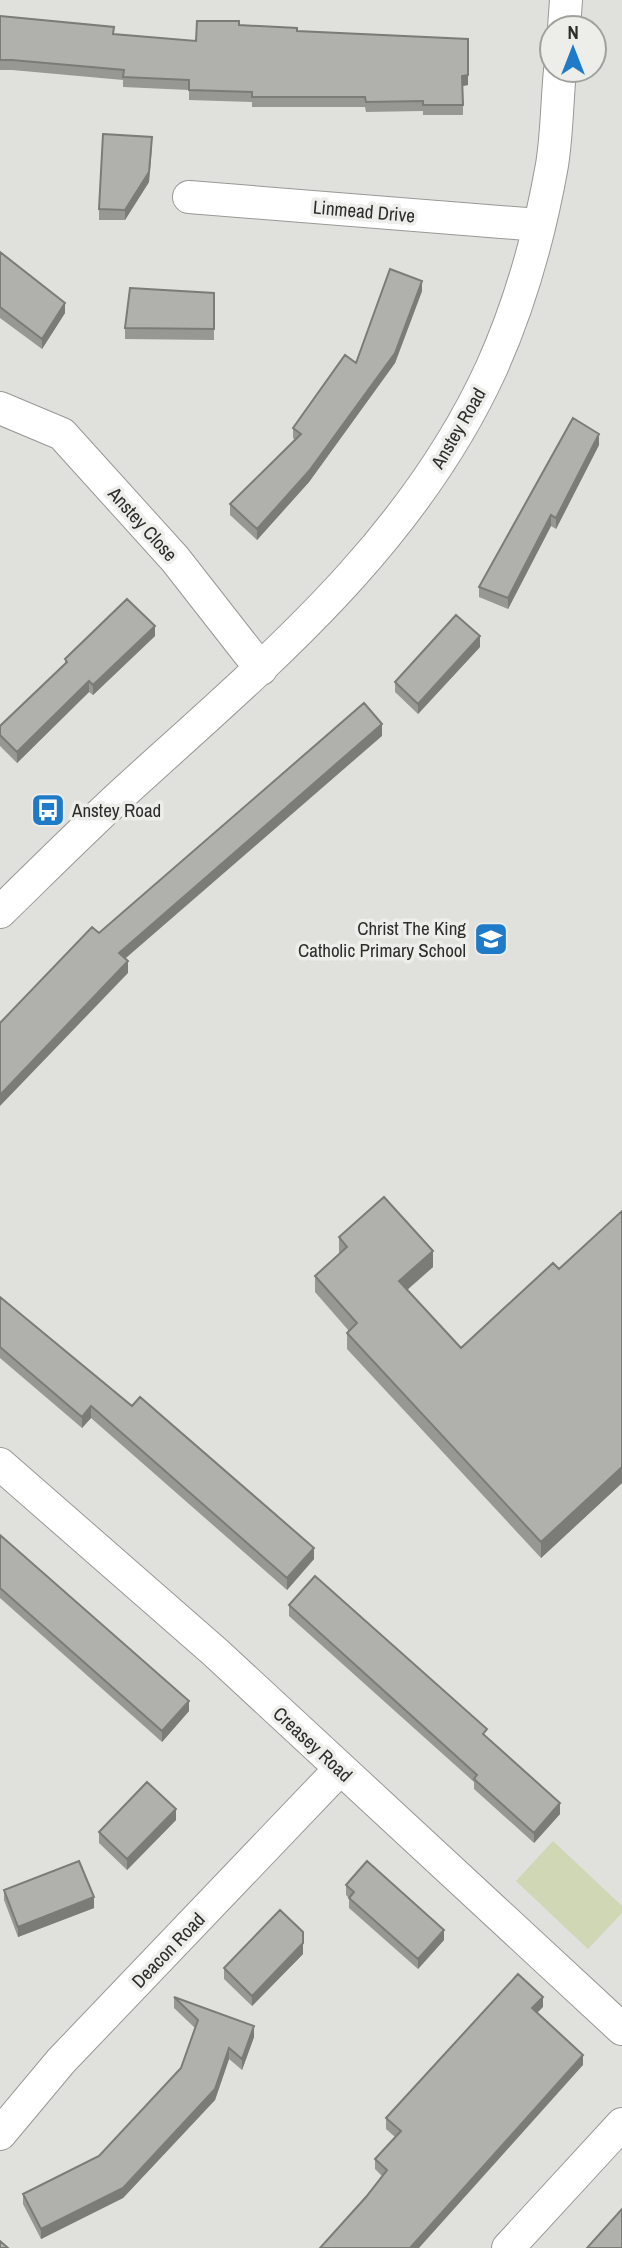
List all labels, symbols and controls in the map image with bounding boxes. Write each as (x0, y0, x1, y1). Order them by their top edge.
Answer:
north arrow (538, 14, 608, 84)
text: N (567, 19, 579, 45)
street label: Linmead Drive (312, 194, 416, 228)
street label: Anstey Road (424, 383, 492, 474)
street label: Anstey Close (102, 480, 183, 567)
bus stop icon: Anstey Road (29, 791, 67, 829)
place label: Anstey Road (71, 797, 161, 823)
place label: Christ The King Catholic Primary School (298, 915, 466, 963)
school or university icon: Christ The King Catholic Primary School (472, 920, 510, 958)
street label: Creasey Road (268, 1701, 358, 1787)
street label: Deacon Road (126, 1907, 210, 1993)

